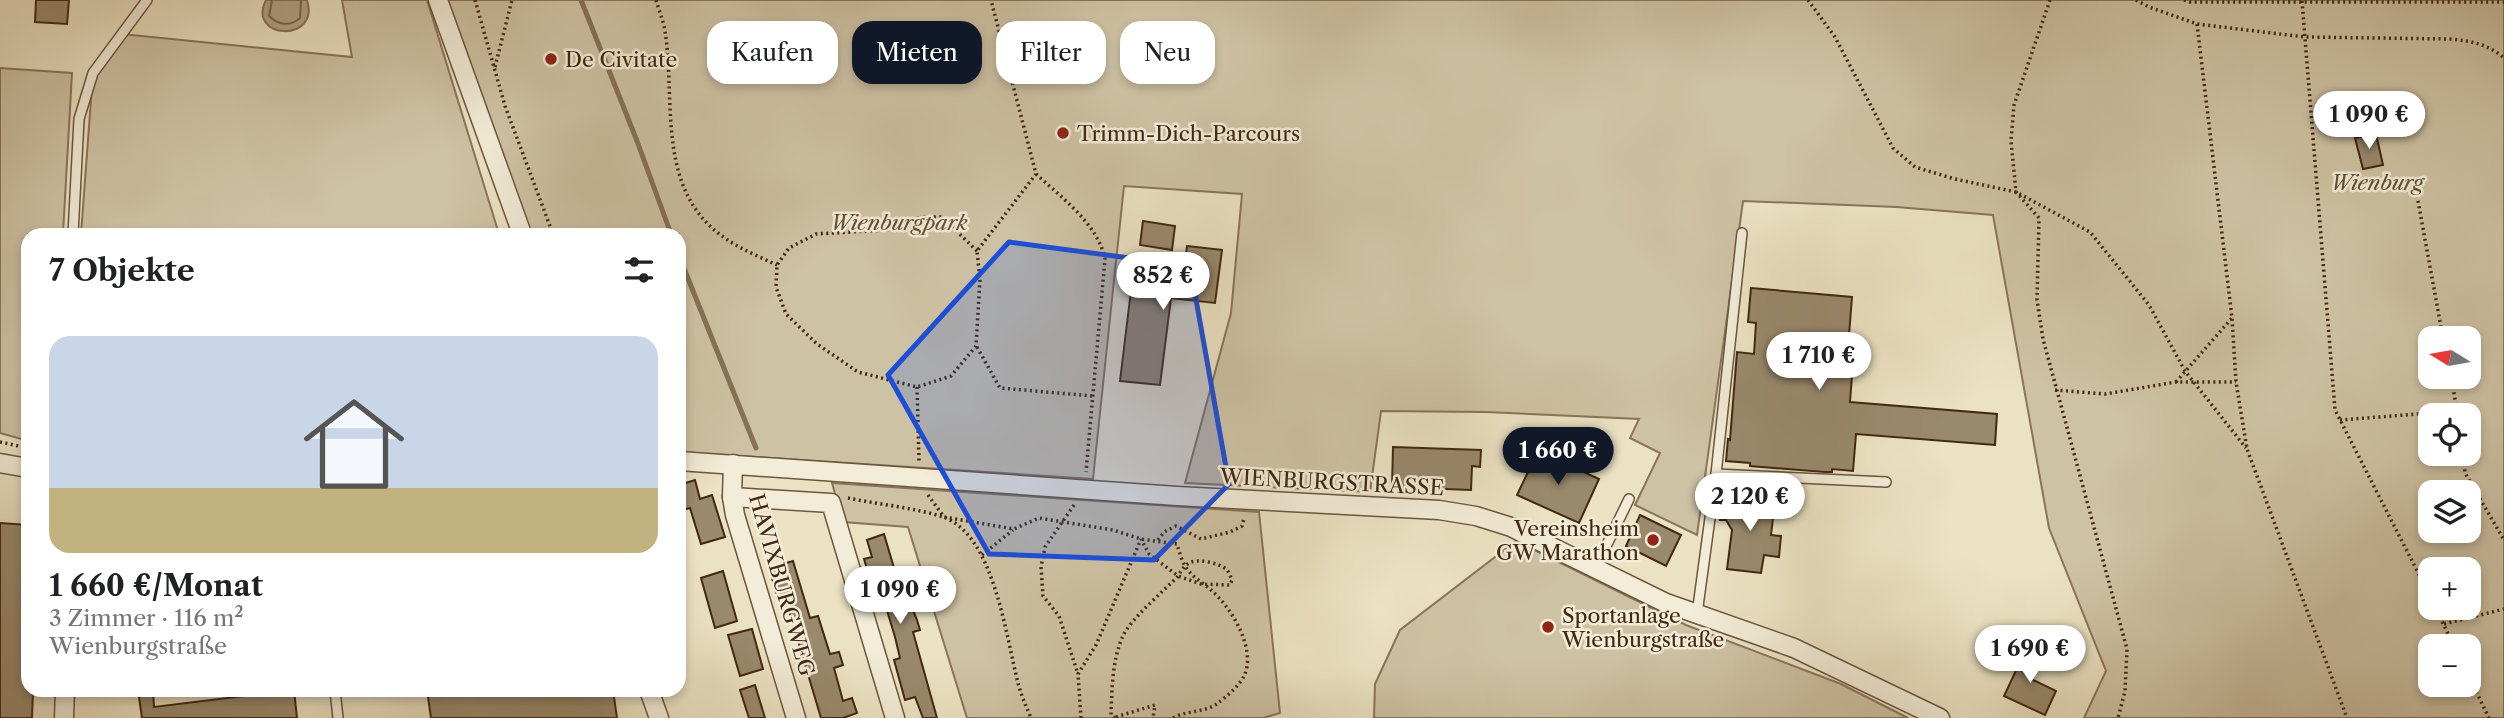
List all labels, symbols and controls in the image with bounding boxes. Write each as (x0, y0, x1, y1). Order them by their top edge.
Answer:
chip: Kaufen (707, 21, 838, 84)
chip: Mieten (852, 21, 982, 84)
chip: Filter (996, 21, 1106, 84)
chip: Neu (1120, 21, 1215, 84)
place label: De Civitate (565, 47, 677, 72)
marker: De Civitate (543, 51, 559, 67)
pin: 1 090 € (2304, 92, 2434, 151)
text: 1 090 € (2329, 100, 2409, 128)
place label: Trimm-Dich-Parcours (1077, 121, 1300, 146)
marker: Trimm-Dich-Parcours (1055, 125, 1071, 141)
park label: Wienburg (2331, 170, 2426, 195)
park label: Wienburgpark (830, 210, 968, 235)
icon: filters (620, 251, 658, 289)
text: 7 Objekte (49, 252, 195, 289)
pin: 852 € (1114, 252, 1212, 312)
text: 852 € (1133, 261, 1193, 289)
north arrow (2418, 326, 2482, 388)
map controls (2418, 326, 2481, 697)
pin: 1 710 € (1754, 332, 1884, 392)
text: 1 710 € (1782, 341, 1856, 369)
icon: home (291, 381, 417, 507)
button: locate (2418, 403, 2481, 466)
pin: 1 660 € (1493, 428, 1623, 487)
text: 1 660 € (1519, 436, 1597, 464)
street label: WIENBURGSTRASSE (1218, 464, 1445, 500)
pin: 2 120 € (1685, 474, 1815, 533)
button: layers (2418, 480, 2481, 543)
text: 2 120 € (1711, 482, 1789, 510)
street label: HAVIXBURGWEG (744, 491, 820, 679)
place label: Vereinsheim GW Marathon (1496, 516, 1639, 565)
marker: Vereinsheim GW Marathon (1645, 532, 1661, 548)
button: + (2418, 557, 2481, 620)
pin: 1 090 € (835, 566, 965, 626)
text: 1 660 €/Monat (49, 567, 263, 604)
text: 1 090 € (860, 575, 940, 603)
place label: Sportanlage Wienburgstraße (1561, 603, 1724, 652)
text: 3 Zimmer · 116 m² (49, 604, 244, 632)
marker: Sportanlage Wienburgstraße (1540, 619, 1556, 635)
pin: 1 690 € (1965, 626, 2095, 685)
text: Wienburgstraße (49, 632, 227, 660)
text: 1 690 € (1991, 634, 2069, 662)
button: − (2418, 634, 2481, 697)

